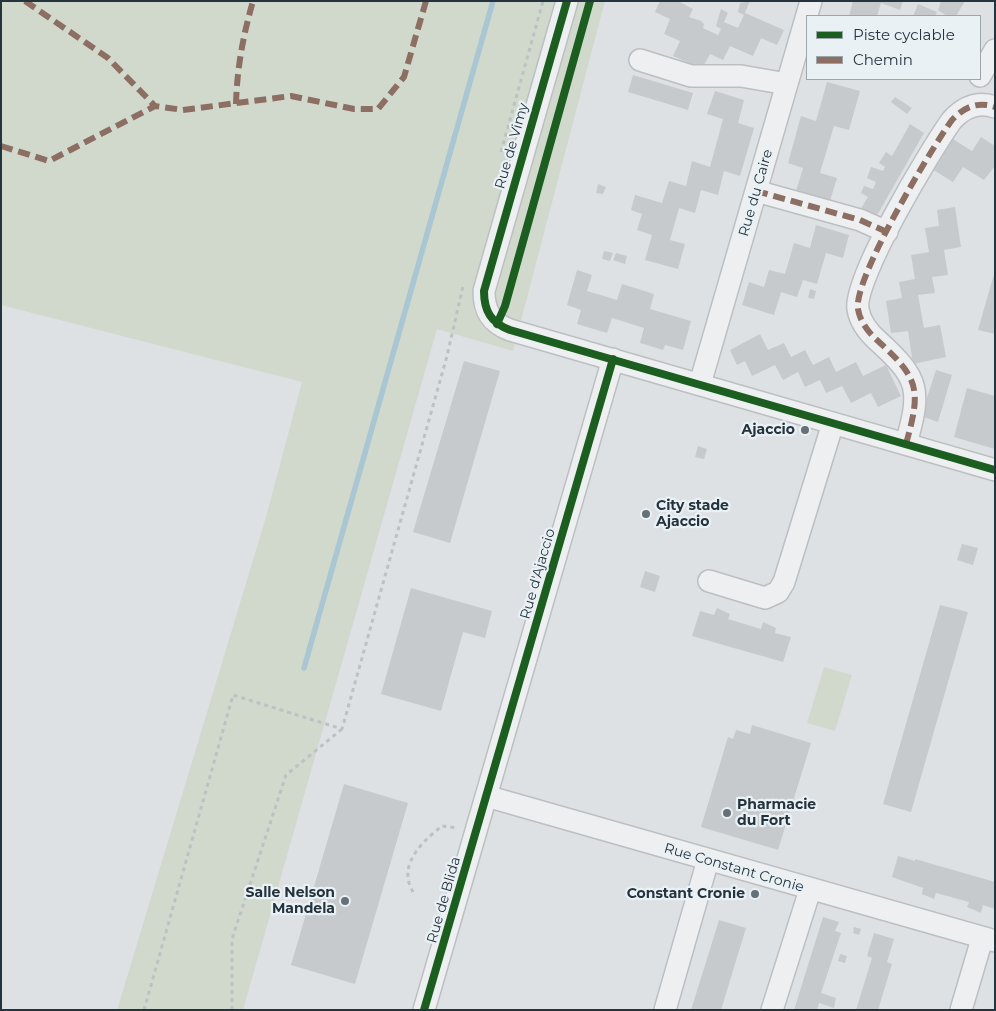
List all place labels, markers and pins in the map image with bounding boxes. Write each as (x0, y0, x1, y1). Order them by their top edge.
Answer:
place label: Ajaccio (741, 422, 795, 438)
marker: Ajaccio (799, 424, 811, 436)
place label: City stade Ajaccio (656, 498, 729, 530)
marker: City stade Ajaccio (640, 508, 652, 520)
place label: Pharmacie du Fort (737, 797, 816, 830)
marker: Pharmacie du Fort (721, 807, 733, 819)
place label: Salle Nelson Mandela (246, 885, 335, 918)
place label: Constant Cronie (627, 886, 745, 902)
marker: Constant Cronie (749, 888, 761, 900)
marker: Salle Nelson Mandela (339, 895, 351, 907)

